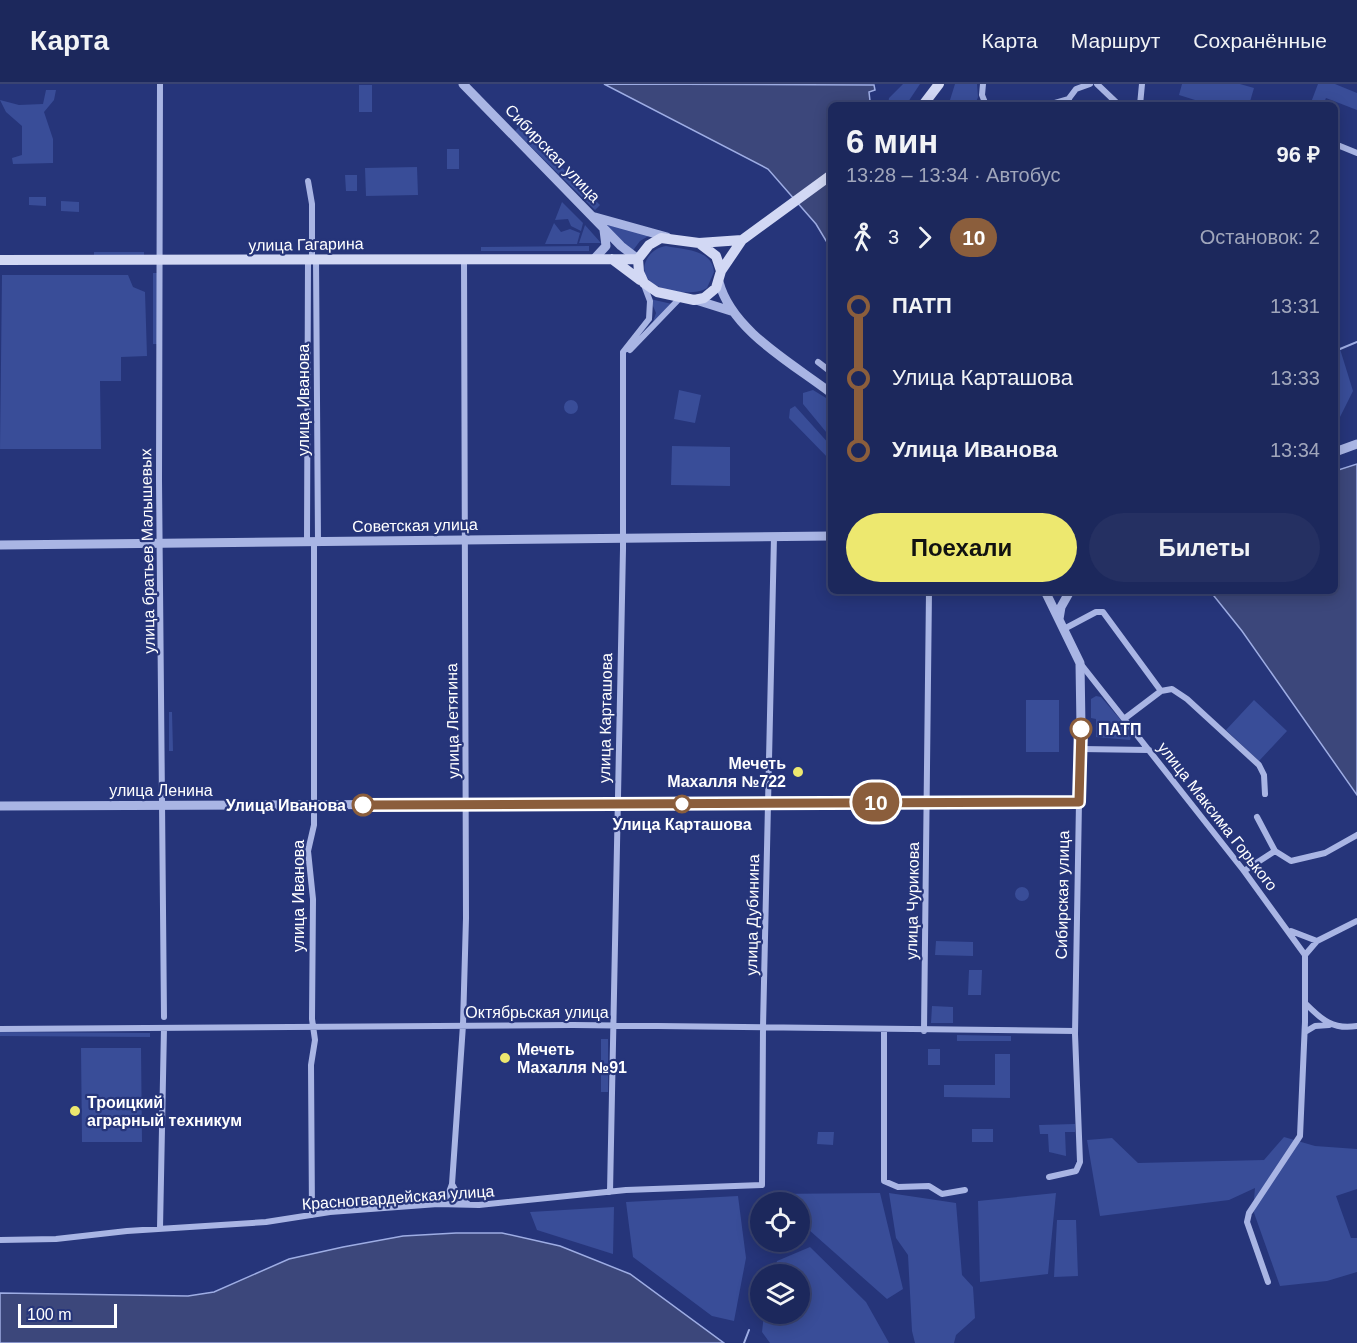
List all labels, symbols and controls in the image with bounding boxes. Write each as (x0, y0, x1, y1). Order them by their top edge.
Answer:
text: Карта (30, 25, 109, 56)
text: Карта (982, 29, 1038, 52)
text: Маршрут (1071, 29, 1160, 52)
text: Сохранённые (1193, 29, 1327, 52)
street label: Сибирская улица (502, 101, 604, 206)
text: 6 мин (846, 123, 938, 160)
text: 96 ₽ (1277, 142, 1320, 167)
text: 13:28 – 13:34 · Автобус (846, 164, 1060, 186)
icon: walk (846, 221, 879, 254)
icon: forward (908, 221, 941, 254)
text: 3 (888, 226, 899, 248)
text: 10 (962, 226, 985, 249)
text: Остановок: 2 (1200, 226, 1320, 248)
street label: улица Гагарина (248, 235, 364, 254)
text: ПАТП (892, 293, 952, 318)
text: 13:31 (1270, 295, 1320, 317)
street label: улица Иванова (295, 344, 312, 456)
text: Улица Карташова (892, 365, 1073, 390)
text: 13:33 (1270, 367, 1320, 389)
text: Улица Иванова (892, 437, 1057, 462)
text: 13:34 (1270, 439, 1320, 461)
street label: улица братьев Малышевых (137, 448, 158, 654)
button: Поехали (846, 513, 1077, 582)
button: Билеты (1089, 513, 1320, 582)
street label: Советская улица (352, 516, 478, 535)
street label: улица Карташова (596, 653, 615, 783)
street label: улица Летягина (443, 663, 462, 779)
marker: ПАТП (1070, 718, 1092, 740)
place label: ПАТП (1098, 721, 1142, 738)
street label: улица Максима Горького (1154, 739, 1281, 894)
place label: Мечеть Махалля №722 (667, 755, 786, 790)
marker: Мечеть Махалля №722 (791, 765, 805, 779)
street label: улица Ленина (109, 782, 213, 799)
line badge: 10 (849, 782, 903, 822)
text: 10 (864, 791, 888, 814)
marker: Улица Иванова (352, 794, 374, 816)
marker: Улица Карташова (673, 795, 691, 813)
place label: Улица Иванова (226, 797, 346, 814)
place label: Улица Карташова (612, 816, 752, 833)
street label: Сибирская улица (1053, 830, 1072, 960)
street label: улица Иванова (290, 840, 307, 952)
street label: улица Чурикова (903, 842, 922, 960)
street label: улица Дубинина (743, 854, 762, 976)
street label: Октябрьская улица (465, 1004, 609, 1021)
place label: Мечеть Махалля №91 (517, 1041, 627, 1076)
marker: Мечеть Махалля №91 (498, 1051, 512, 1065)
place label: Троицкий аграрный техникум (87, 1094, 242, 1129)
marker: Троицкий аграрный техникум (68, 1104, 82, 1118)
street label: Красногвардейская улица (301, 1182, 495, 1213)
map controls (750, 1192, 810, 1324)
button: locate (750, 1192, 810, 1252)
button: layers (750, 1264, 810, 1324)
scale bar (18, 1301, 117, 1328)
text: 100 m (27, 1306, 71, 1323)

